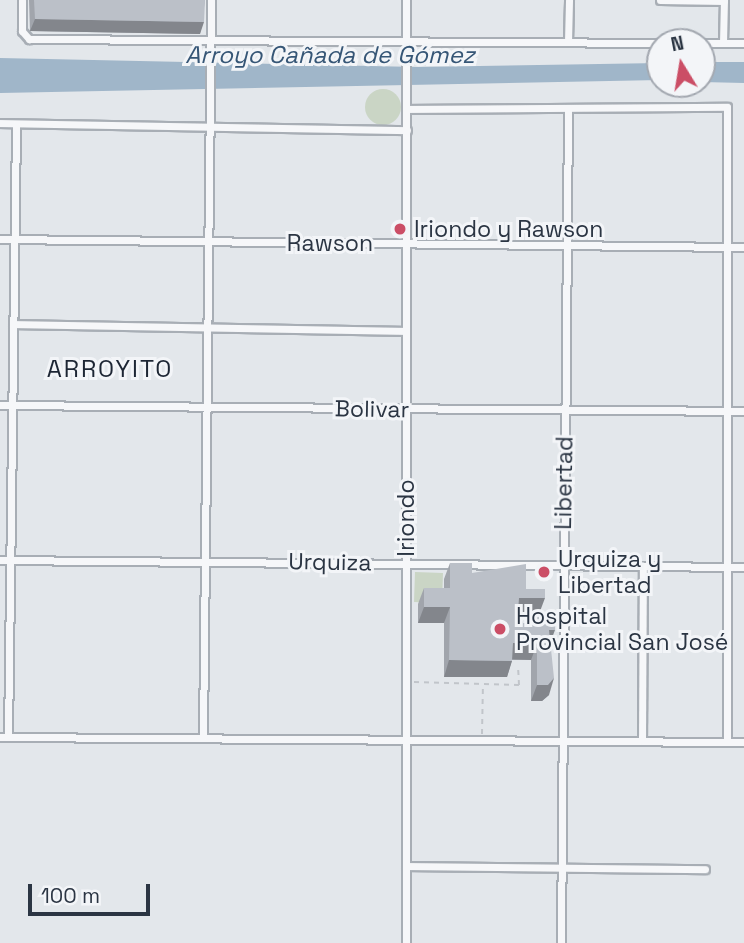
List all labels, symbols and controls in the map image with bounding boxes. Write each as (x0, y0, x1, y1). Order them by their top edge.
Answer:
north arrow (646, 28, 716, 98)
text: N (669, 30, 686, 57)
water label: Arroyo Cañada de Gómez (185, 41, 475, 69)
place label: Iriondo y Rawson (414, 215, 603, 243)
marker: Iriondo y Rawson (392, 221, 408, 237)
street label: Rawson (287, 229, 373, 257)
district label: ARROYITO (48, 355, 172, 383)
street label: Bolivar (334, 395, 410, 423)
street label: Libertad (549, 436, 579, 530)
street label: Iriondo (392, 479, 420, 557)
place label: Urquiza y Libertad (558, 545, 661, 599)
street label: Urquiza (288, 547, 372, 577)
marker: Urquiza y Libertad (536, 564, 552, 580)
place label: Hospital Provincial San José (516, 602, 728, 656)
marker: Hospital Provincial San José (490, 619, 510, 639)
scale bar (32, 870, 154, 914)
text: 100 m (41, 882, 100, 909)

